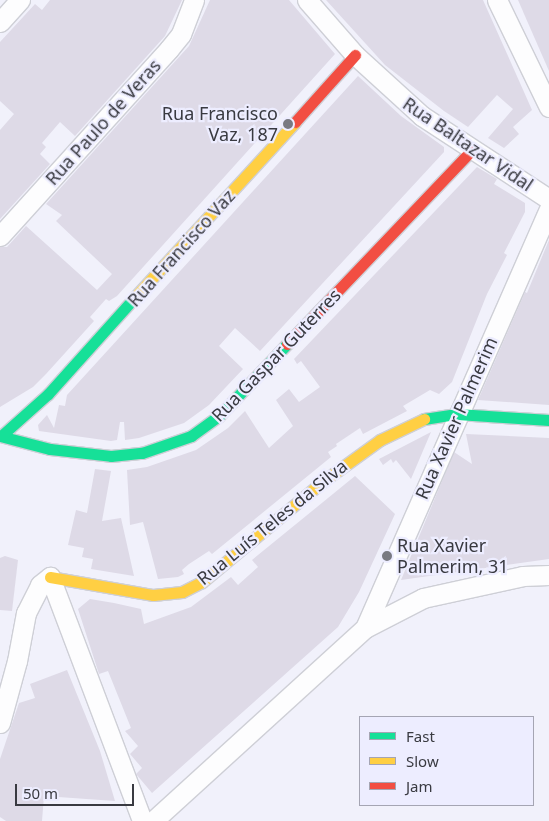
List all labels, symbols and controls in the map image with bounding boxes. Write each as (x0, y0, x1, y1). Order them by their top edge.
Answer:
street label: Rua Paulo de Veras (41, 55, 165, 189)
street label: Rua Baltazar Vidal (399, 93, 537, 195)
place label: Rua Francisco Vaz, 187 (162, 103, 278, 146)
marker: Rua Francisco Vaz, 187 (282, 118, 294, 130)
street label: Rua Francisco Vaz (123, 185, 239, 311)
street label: Rua Gaspar Guterres (207, 284, 345, 426)
street label: Rua Xavier Palmerim (410, 334, 502, 502)
street label: Rua Luís Teles da Silva (193, 455, 351, 589)
place label: Rua Xavier Palmerim, 31 (397, 535, 509, 578)
marker: Rua Xavier Palmerim, 31 (381, 550, 393, 562)
legend (359, 716, 534, 806)
text: Fast (406, 726, 435, 746)
text: Slow (406, 751, 439, 771)
scale bar (18, 774, 136, 806)
text: Jam (406, 776, 433, 796)
text: 50 m (23, 783, 58, 803)

